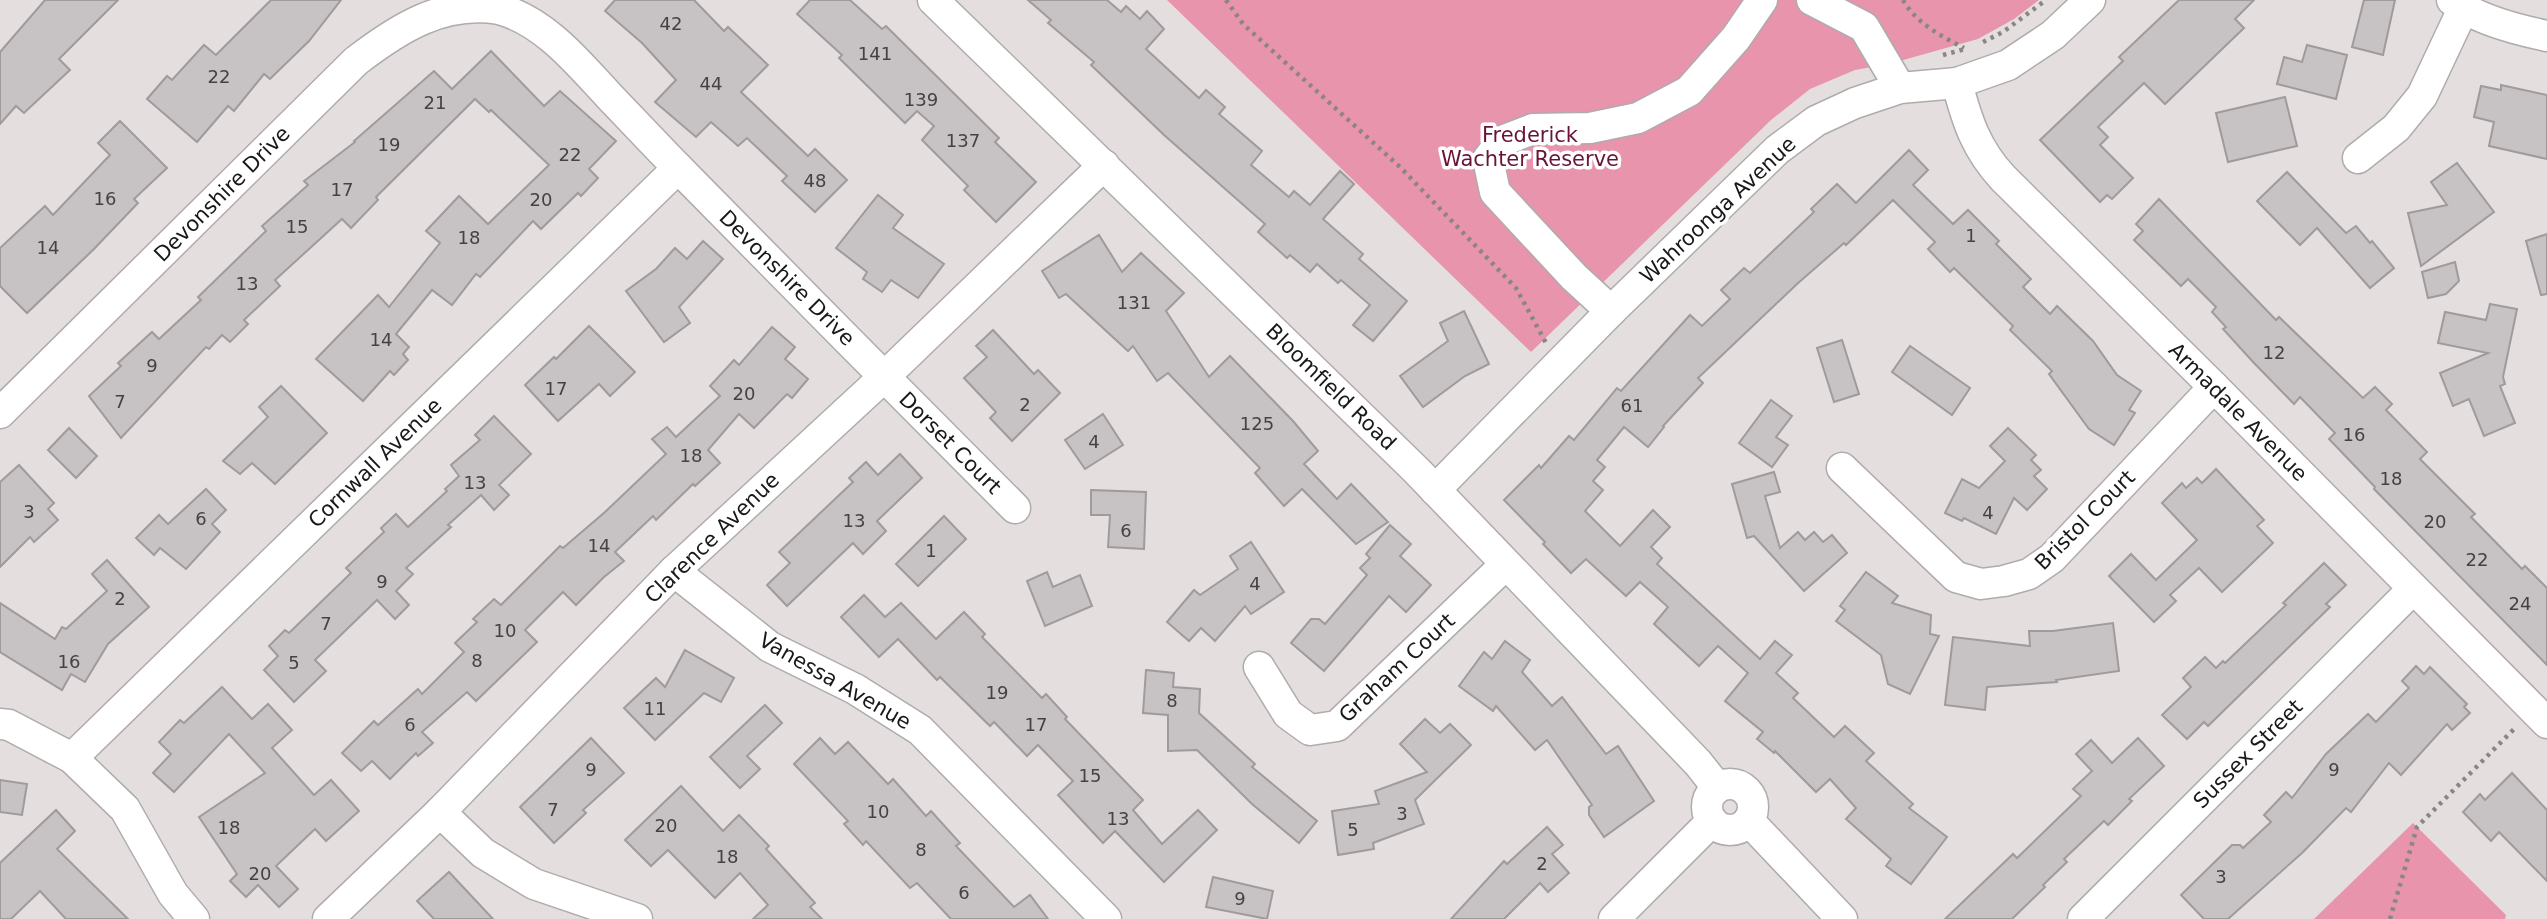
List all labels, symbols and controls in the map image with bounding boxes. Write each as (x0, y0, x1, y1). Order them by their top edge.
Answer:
house number: 42 (660, 13, 682, 34)
house number: 141 (858, 43, 892, 64)
house number: 22 (208, 66, 230, 87)
house number: 44 (700, 73, 722, 94)
house number: 139 (904, 89, 938, 110)
house number: 21 (424, 92, 446, 113)
street label: Devonshire Drive (149, 121, 295, 267)
park label: Frederick Wachter Reserve (1441, 123, 1619, 171)
house number: 137 (946, 130, 980, 151)
street label: Wahroonga Avenue (1635, 132, 1801, 288)
house number: 19 (378, 134, 400, 155)
house number: 22 (559, 144, 581, 165)
house number: 48 (804, 170, 826, 191)
house number: 17 (331, 179, 353, 200)
house number: 16 (94, 188, 116, 209)
house number: 20 (530, 189, 552, 210)
street label: Devonshire Drive (714, 205, 860, 351)
house number: 15 (286, 216, 308, 237)
house number: 1 (1965, 225, 1977, 246)
house number: 18 (458, 227, 480, 248)
house number: 14 (37, 237, 59, 258)
house number: 13 (236, 273, 258, 294)
house number: 131 (1117, 292, 1151, 313)
street label: Bloomfield Road (1261, 319, 1401, 455)
house number: 14 (370, 329, 392, 350)
street label: Armadale Avenue (2164, 338, 2312, 486)
house number: 12 (2263, 342, 2285, 363)
house number: 9 (146, 355, 158, 376)
house number: 17 (545, 378, 567, 399)
house number: 20 (733, 383, 755, 404)
street label: Dorset Court (894, 387, 1006, 499)
house number: 7 (114, 391, 126, 412)
street label: Cornwall Avenue (304, 393, 446, 533)
house number: 2 (1019, 394, 1031, 415)
house number: 61 (1621, 395, 1643, 416)
house number: 125 (1240, 413, 1274, 434)
house number: 16 (2343, 424, 2365, 445)
house number: 4 (1088, 431, 1100, 452)
house number: 18 (680, 445, 702, 466)
street label: Bristol Court (2030, 465, 2140, 575)
street label: Clarence Avenue (640, 468, 784, 608)
house number: 18 (2380, 468, 2402, 489)
house number: 13 (464, 472, 486, 493)
house number: 3 (23, 501, 35, 522)
house number: 4 (1982, 502, 1994, 523)
house number: 6 (195, 508, 207, 529)
house number: 13 (843, 510, 865, 531)
house number: 20 (2424, 511, 2446, 532)
house number: 6 (1120, 520, 1132, 541)
house number: 14 (588, 535, 610, 556)
house number: 1 (925, 540, 937, 561)
house number: 22 (2466, 549, 2488, 570)
house number: 9 (376, 571, 388, 592)
house number: 4 (1249, 573, 1261, 594)
house number: 2 (114, 588, 126, 609)
house number: 24 (2509, 593, 2531, 614)
street label: Graham Court (1334, 608, 1460, 728)
house number: 7 (320, 613, 332, 634)
house number: 10 (494, 620, 516, 641)
street label: Vanessa Avenue (755, 628, 915, 734)
house number: 8 (471, 650, 483, 671)
house number: 16 (58, 651, 80, 672)
house number: 5 (288, 652, 300, 673)
house number: 19 (986, 682, 1008, 703)
house number: 8 (1166, 690, 1178, 711)
street label: Sussex Street (2189, 695, 2307, 813)
house number: 11 (644, 698, 666, 719)
house number: 6 (404, 714, 416, 735)
house number: 17 (1025, 714, 1047, 735)
house number: 9 (585, 759, 597, 780)
house number: 9 (2328, 759, 2340, 780)
house number: 15 (1079, 765, 1101, 786)
house number: 7 (547, 799, 559, 820)
house number: 10 (867, 801, 889, 822)
house number: 3 (1396, 803, 1408, 824)
house number: 13 (1107, 808, 1129, 829)
house number: 20 (655, 815, 677, 836)
house number: 18 (218, 817, 240, 838)
house number: 5 (1347, 819, 1359, 840)
house number: 8 (915, 839, 927, 860)
house number: 18 (716, 846, 738, 867)
house number: 2 (1536, 853, 1548, 874)
house number: 20 (249, 863, 271, 884)
house number: 3 (2215, 866, 2227, 887)
house number: 6 (958, 882, 970, 903)
house number: 9 (1234, 888, 1246, 909)

